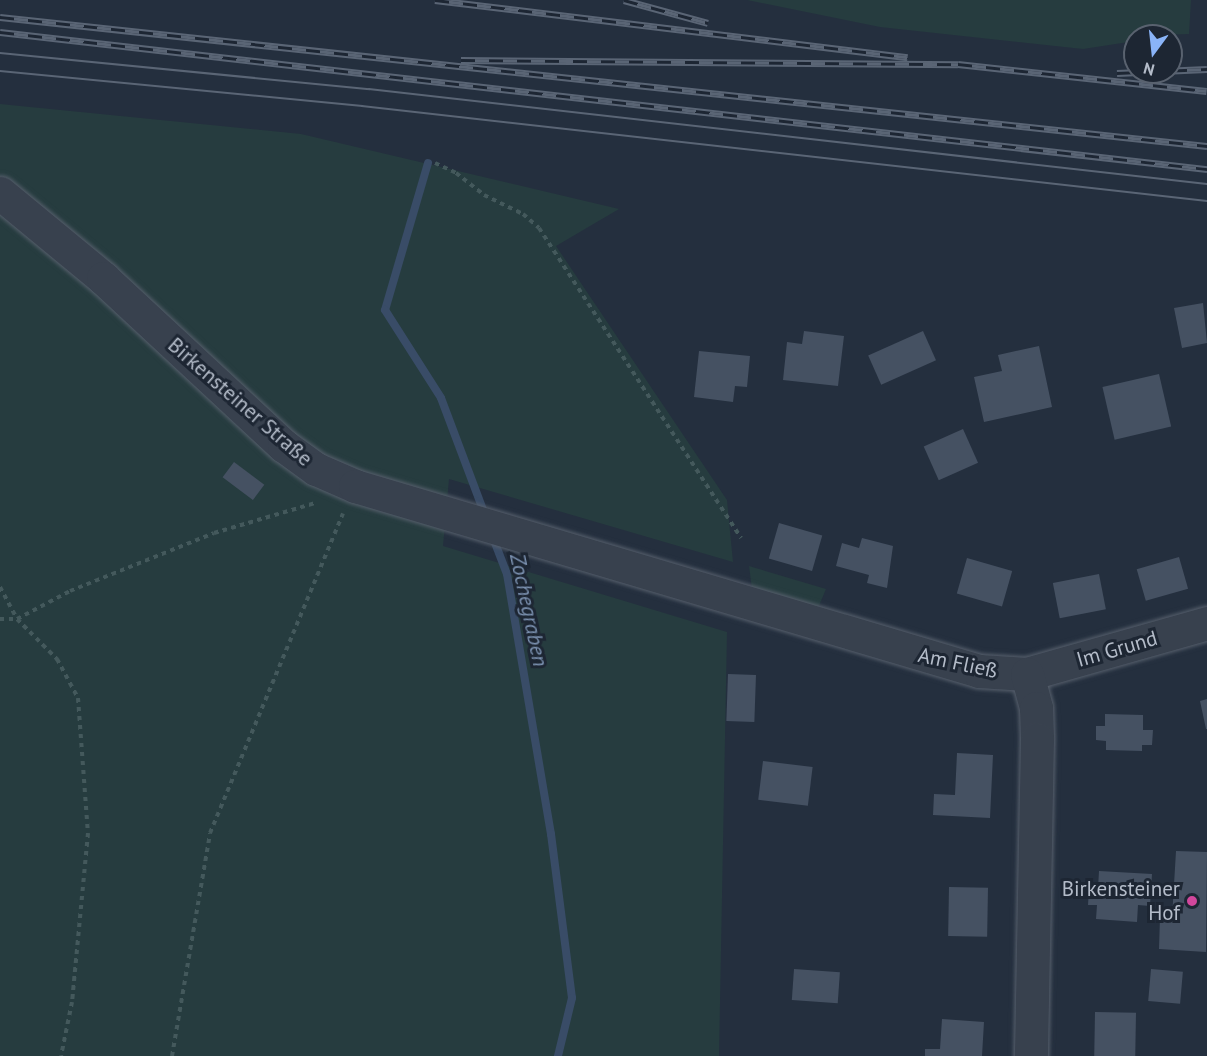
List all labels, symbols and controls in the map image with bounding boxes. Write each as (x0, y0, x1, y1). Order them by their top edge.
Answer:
north arrow (1123, 24, 1183, 84)
text: N (1141, 58, 1157, 80)
street label: Birkensteiner Straße (163, 333, 317, 471)
water label: Zochegraben (504, 551, 554, 669)
street label: Im Grund (1074, 625, 1160, 673)
street label: Am Fließ (916, 642, 1000, 684)
place label: Birkensteiner Hof (1062, 876, 1180, 926)
marker: Birkensteiner Hof (1185, 894, 1199, 908)

